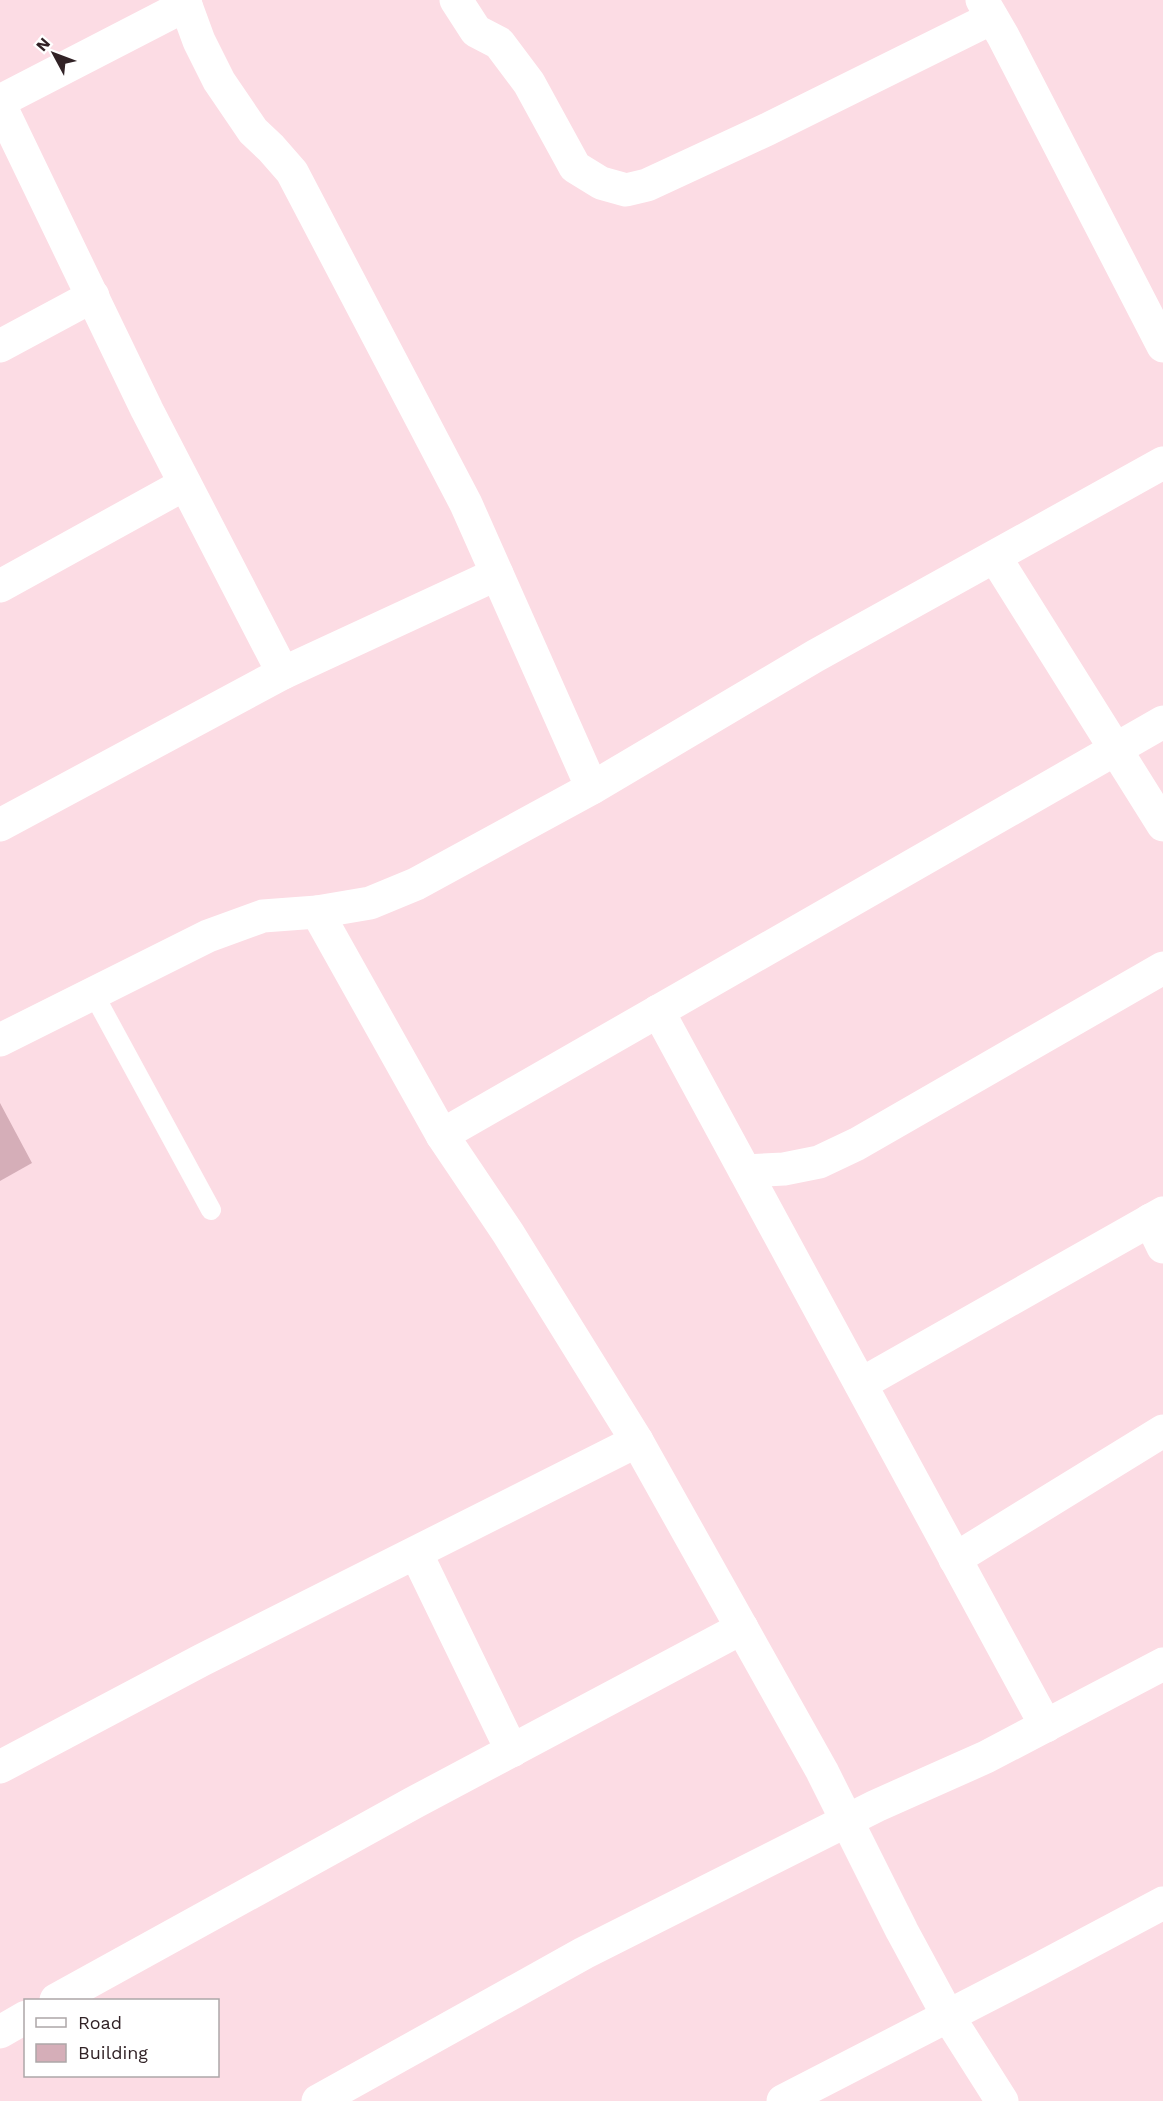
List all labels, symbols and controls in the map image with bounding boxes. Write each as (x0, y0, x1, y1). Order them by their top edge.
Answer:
north arrow (24, 24, 84, 84)
text: N (32, 34, 54, 55)
legend (24, 1999, 219, 2077)
text: Road (78, 2012, 122, 2033)
text: Building (78, 2042, 148, 2063)

